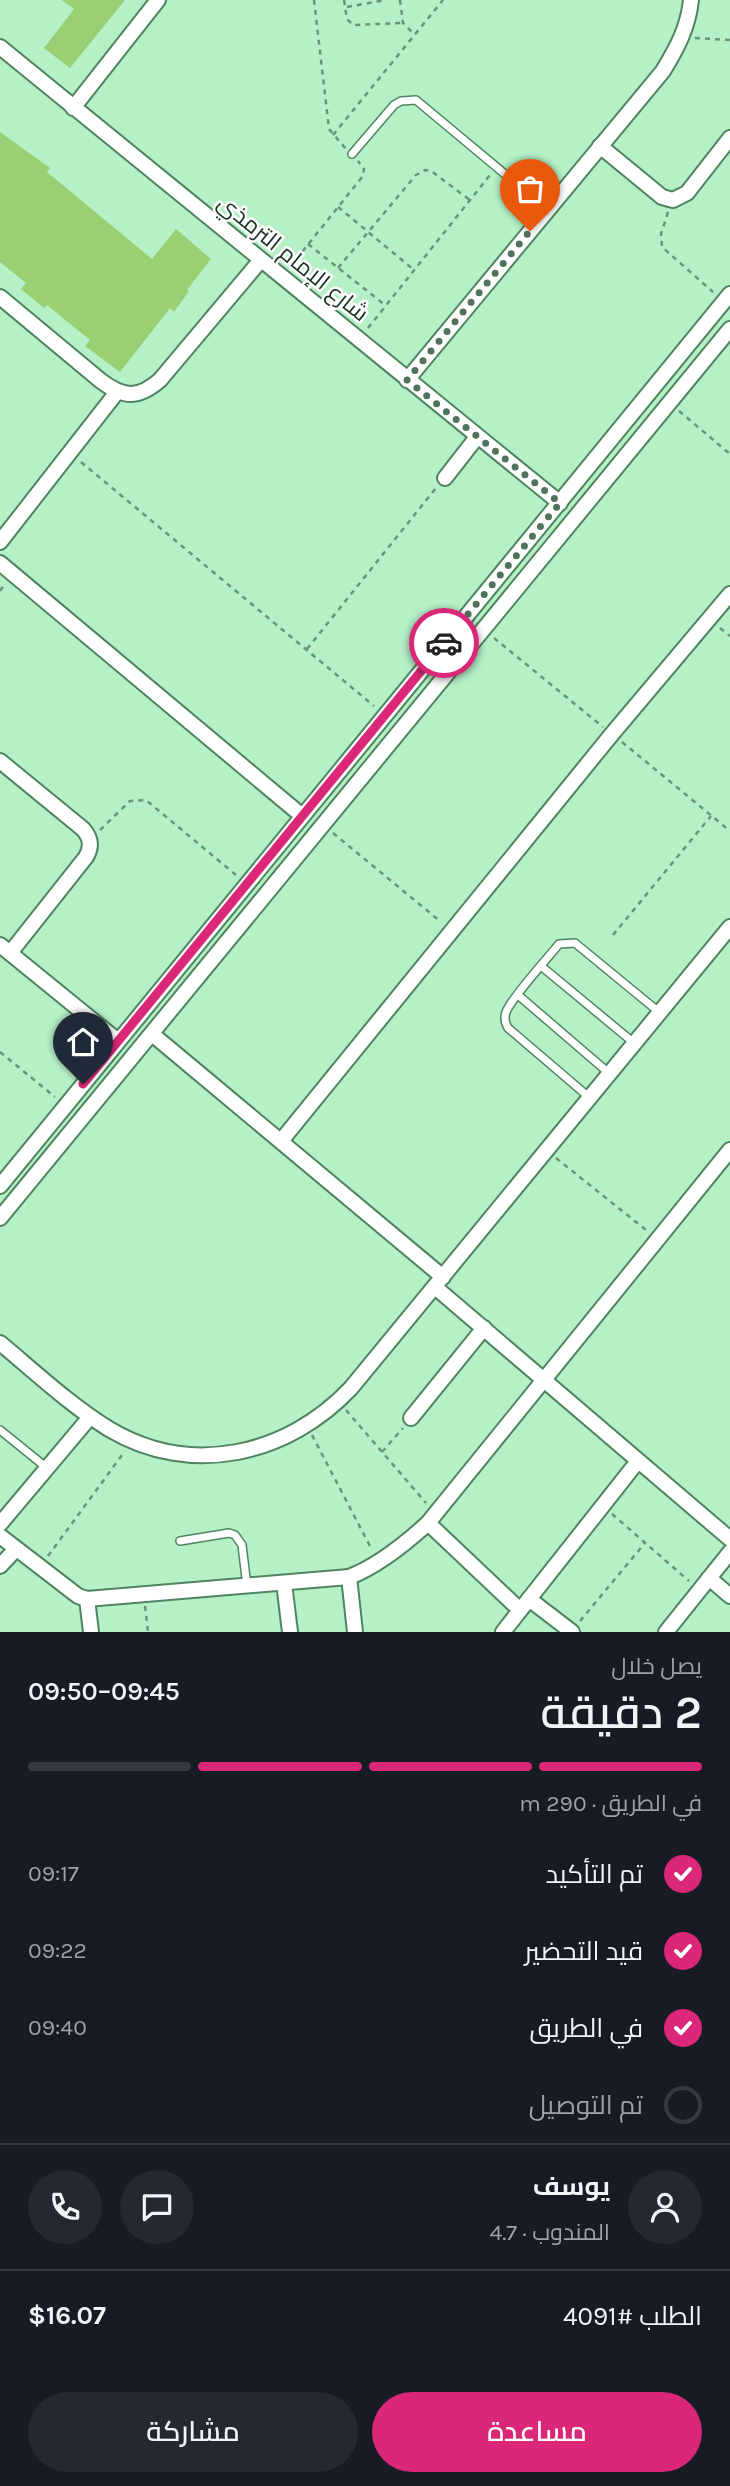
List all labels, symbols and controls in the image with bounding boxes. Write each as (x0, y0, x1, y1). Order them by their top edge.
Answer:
pin (500, 159, 560, 231)
icon: bag (511, 170, 549, 208)
street label: شارع الإمام الترمذي (210, 189, 374, 330)
courier (409, 608, 479, 678)
icon: car (425, 624, 463, 662)
pin (53, 1012, 113, 1084)
icon: home (64, 1023, 102, 1061)
text: يصل خلال (611, 1653, 702, 1680)
text: 09:45–09:50 (28, 1676, 180, 1707)
text: 2 دقيقة (541, 1686, 702, 1740)
text: في الطريق · 290 m (519, 1790, 702, 1817)
icon: check (664, 1855, 702, 1893)
text: تم التأكيد (545, 1859, 643, 1890)
text: 09:17 (28, 1860, 79, 1887)
icon: check (664, 1932, 702, 1970)
text: قيد التحضير (524, 1936, 643, 1967)
text: 09:22 (28, 1937, 87, 1964)
icon: check (664, 2009, 702, 2047)
text: في الطريق (530, 2013, 643, 2044)
text: 09:40 (28, 2014, 87, 2041)
text: تم التوصيل (529, 2090, 643, 2121)
button: phone (28, 2170, 102, 2244)
button: chat (120, 2170, 194, 2244)
button: person (628, 2170, 702, 2244)
text: يوسف (533, 2171, 610, 2202)
text: المندوب · 4.7 (489, 2219, 610, 2246)
text: $16.07 (28, 2300, 106, 2331)
text: الطلب #4091 (563, 2301, 702, 2332)
button: مشاركة (28, 2392, 358, 2472)
button: مساعدة (372, 2392, 702, 2472)

